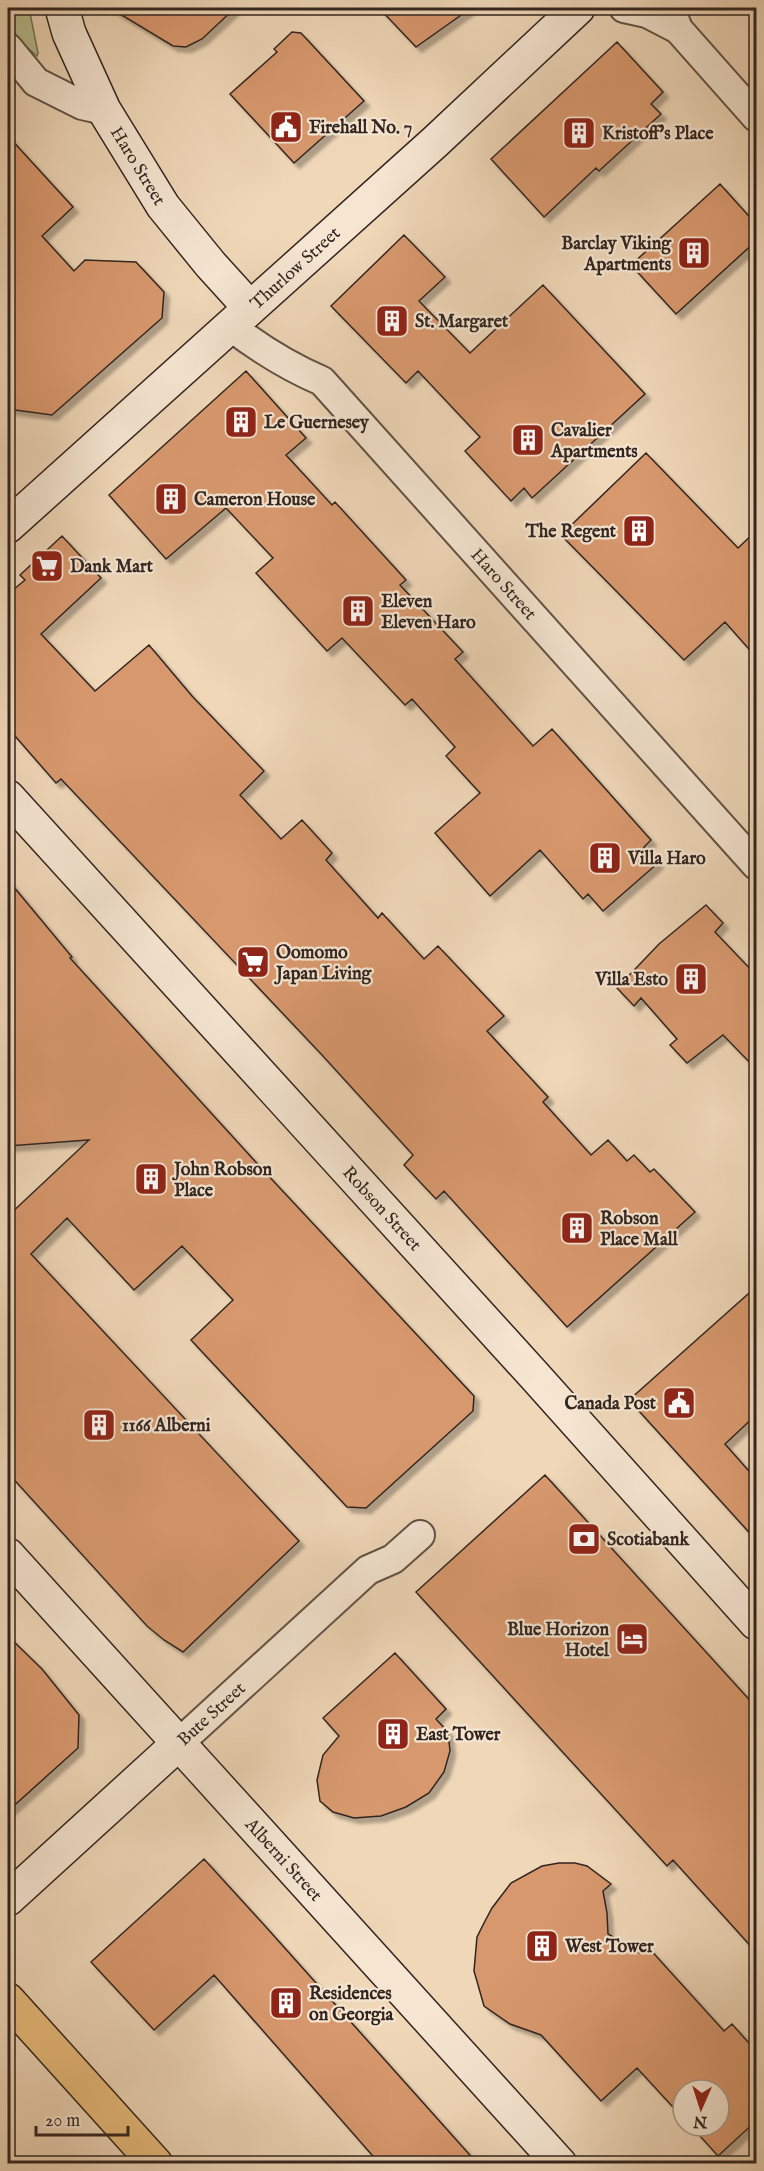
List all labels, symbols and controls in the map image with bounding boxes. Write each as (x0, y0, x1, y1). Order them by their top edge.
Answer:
public building icon: Firehall No. 7 (268, 109, 304, 145)
building icon: Kristoff's Place (561, 115, 597, 151)
place label: Firehall No. 7 (309, 117, 412, 140)
street label: Haro Street (104, 123, 170, 210)
place label: Kristoff's Place (602, 123, 714, 146)
street label: Thurlow Street (246, 223, 346, 315)
place label: Barclay Viking Apartments (561, 233, 672, 277)
building icon: Barclay Viking Apartments (676, 235, 712, 271)
building icon: St. Margaret (374, 303, 410, 339)
place label: St. Margaret (415, 311, 509, 334)
building icon: Le Guernesey (223, 404, 259, 440)
place label: Le Guernesey (264, 412, 370, 435)
place label: Cavalier Apartments (550, 420, 638, 464)
building icon: Cavalier Apartments (510, 422, 546, 458)
building icon: Cameron House (153, 481, 189, 517)
place label: Cameron House (194, 489, 316, 512)
building icon: The Regent (621, 513, 657, 549)
place label: The Regent (524, 521, 617, 544)
street label: Haro Street (465, 544, 541, 625)
supermarket icon: Dank Mart (29, 548, 65, 584)
place label: Dank Mart (70, 556, 154, 579)
place label: Eleven Eleven Haro (381, 591, 476, 635)
building icon: Eleven Eleven Haro (340, 593, 376, 629)
building icon: Villa Haro (587, 840, 623, 876)
place label: Villa Haro (627, 848, 706, 871)
place label: Oomomo Japan Living (274, 942, 373, 986)
supermarket icon: Oomomo Japan Living (235, 944, 271, 980)
building icon: Villa Esto (673, 961, 709, 997)
place label: Villa Esto (594, 969, 668, 992)
place label: John Robson Place (172, 1159, 272, 1203)
building icon: John Robson Place (133, 1161, 169, 1197)
street label: Robson Street (336, 1162, 426, 1257)
place label: Robson Place Mall (600, 1208, 679, 1252)
building icon: Robson Place Mall (559, 1210, 595, 1246)
public building icon: Canada Post (661, 1385, 697, 1421)
place label: Canada Post (564, 1393, 657, 1416)
building icon: 1166 Alberni (81, 1407, 117, 1443)
place label: 1166 Alberni (122, 1415, 211, 1438)
bank icon: Scotiabank (566, 1521, 602, 1557)
place label: Scotiabank (607, 1529, 690, 1552)
place label: Blue Horizon Hotel (507, 1619, 610, 1663)
hotel icon: Blue Horizon Hotel (614, 1621, 650, 1657)
street label: Bute Street (173, 1678, 251, 1752)
building icon: East Tower (375, 1716, 411, 1752)
place label: East Tower (416, 1724, 501, 1747)
street label: Alberni Street (239, 1813, 327, 1907)
building icon: West Tower (524, 1928, 560, 1964)
place label: West Tower (564, 1936, 654, 1959)
place label: Residences on Georgia (309, 1983, 395, 2027)
building icon: Residences on Georgia (268, 1985, 304, 2021)
north arrow (671, 2078, 731, 2138)
scale bar (36, 2099, 128, 2137)
text: 20 m (45, 2110, 80, 2133)
text: N (693, 2111, 709, 2131)

